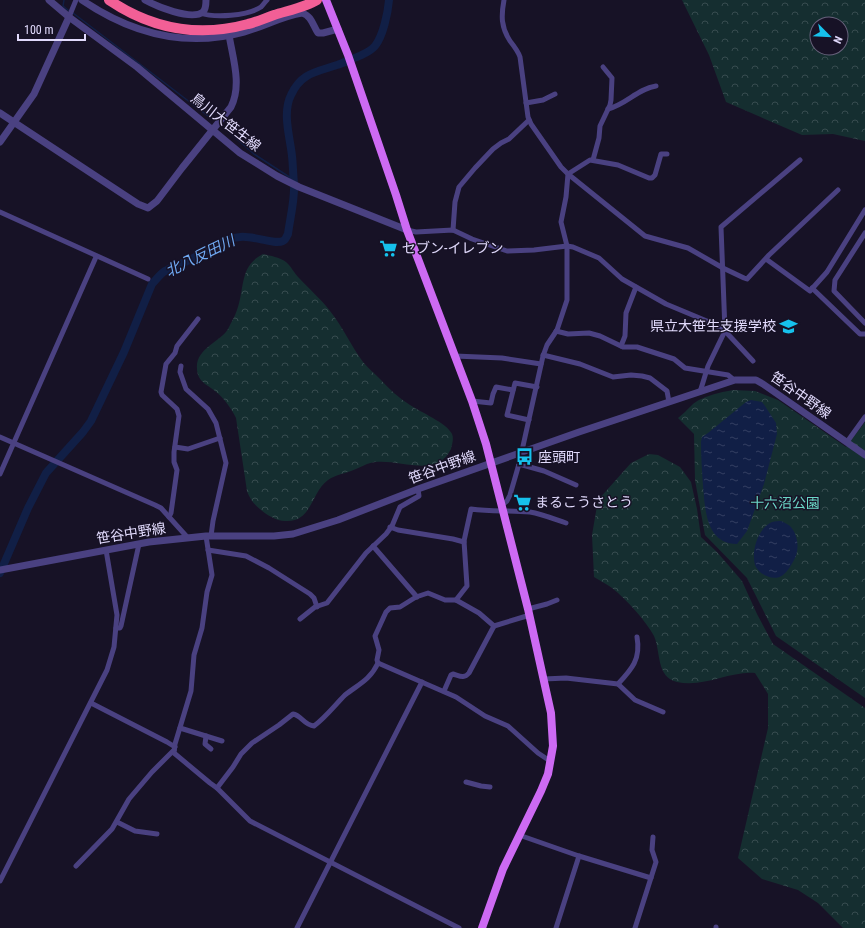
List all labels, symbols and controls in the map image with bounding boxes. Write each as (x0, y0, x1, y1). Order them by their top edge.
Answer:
scale bar (18, 16, 85, 42)
north arrow (809, 16, 849, 56)
text: 100 m (24, 23, 54, 37)
text: N (830, 34, 845, 46)
street label: 鳥川大笹生線 (188, 90, 264, 154)
water label: 北八反田川 (162, 231, 239, 281)
supermarket icon: セブン-イレブン (379, 238, 399, 258)
place label: セブン-イレブン (402, 240, 503, 256)
school or university icon: 県立大笹生支援学校 (779, 316, 799, 336)
place label: 県立大笹生支援学校 (650, 318, 776, 334)
street label: 笹谷中野線 (768, 368, 834, 422)
bus stop icon: 座頭町 (515, 447, 535, 467)
street label: 笹谷中野線 (406, 448, 478, 486)
place label: 座頭町 (538, 449, 580, 465)
supermarket icon: まるこうさとう (512, 492, 532, 512)
place label: まるこうさとう (535, 494, 633, 510)
park label: 十六沼公園 (750, 495, 820, 511)
street label: 笹谷中野線 (95, 520, 167, 546)

